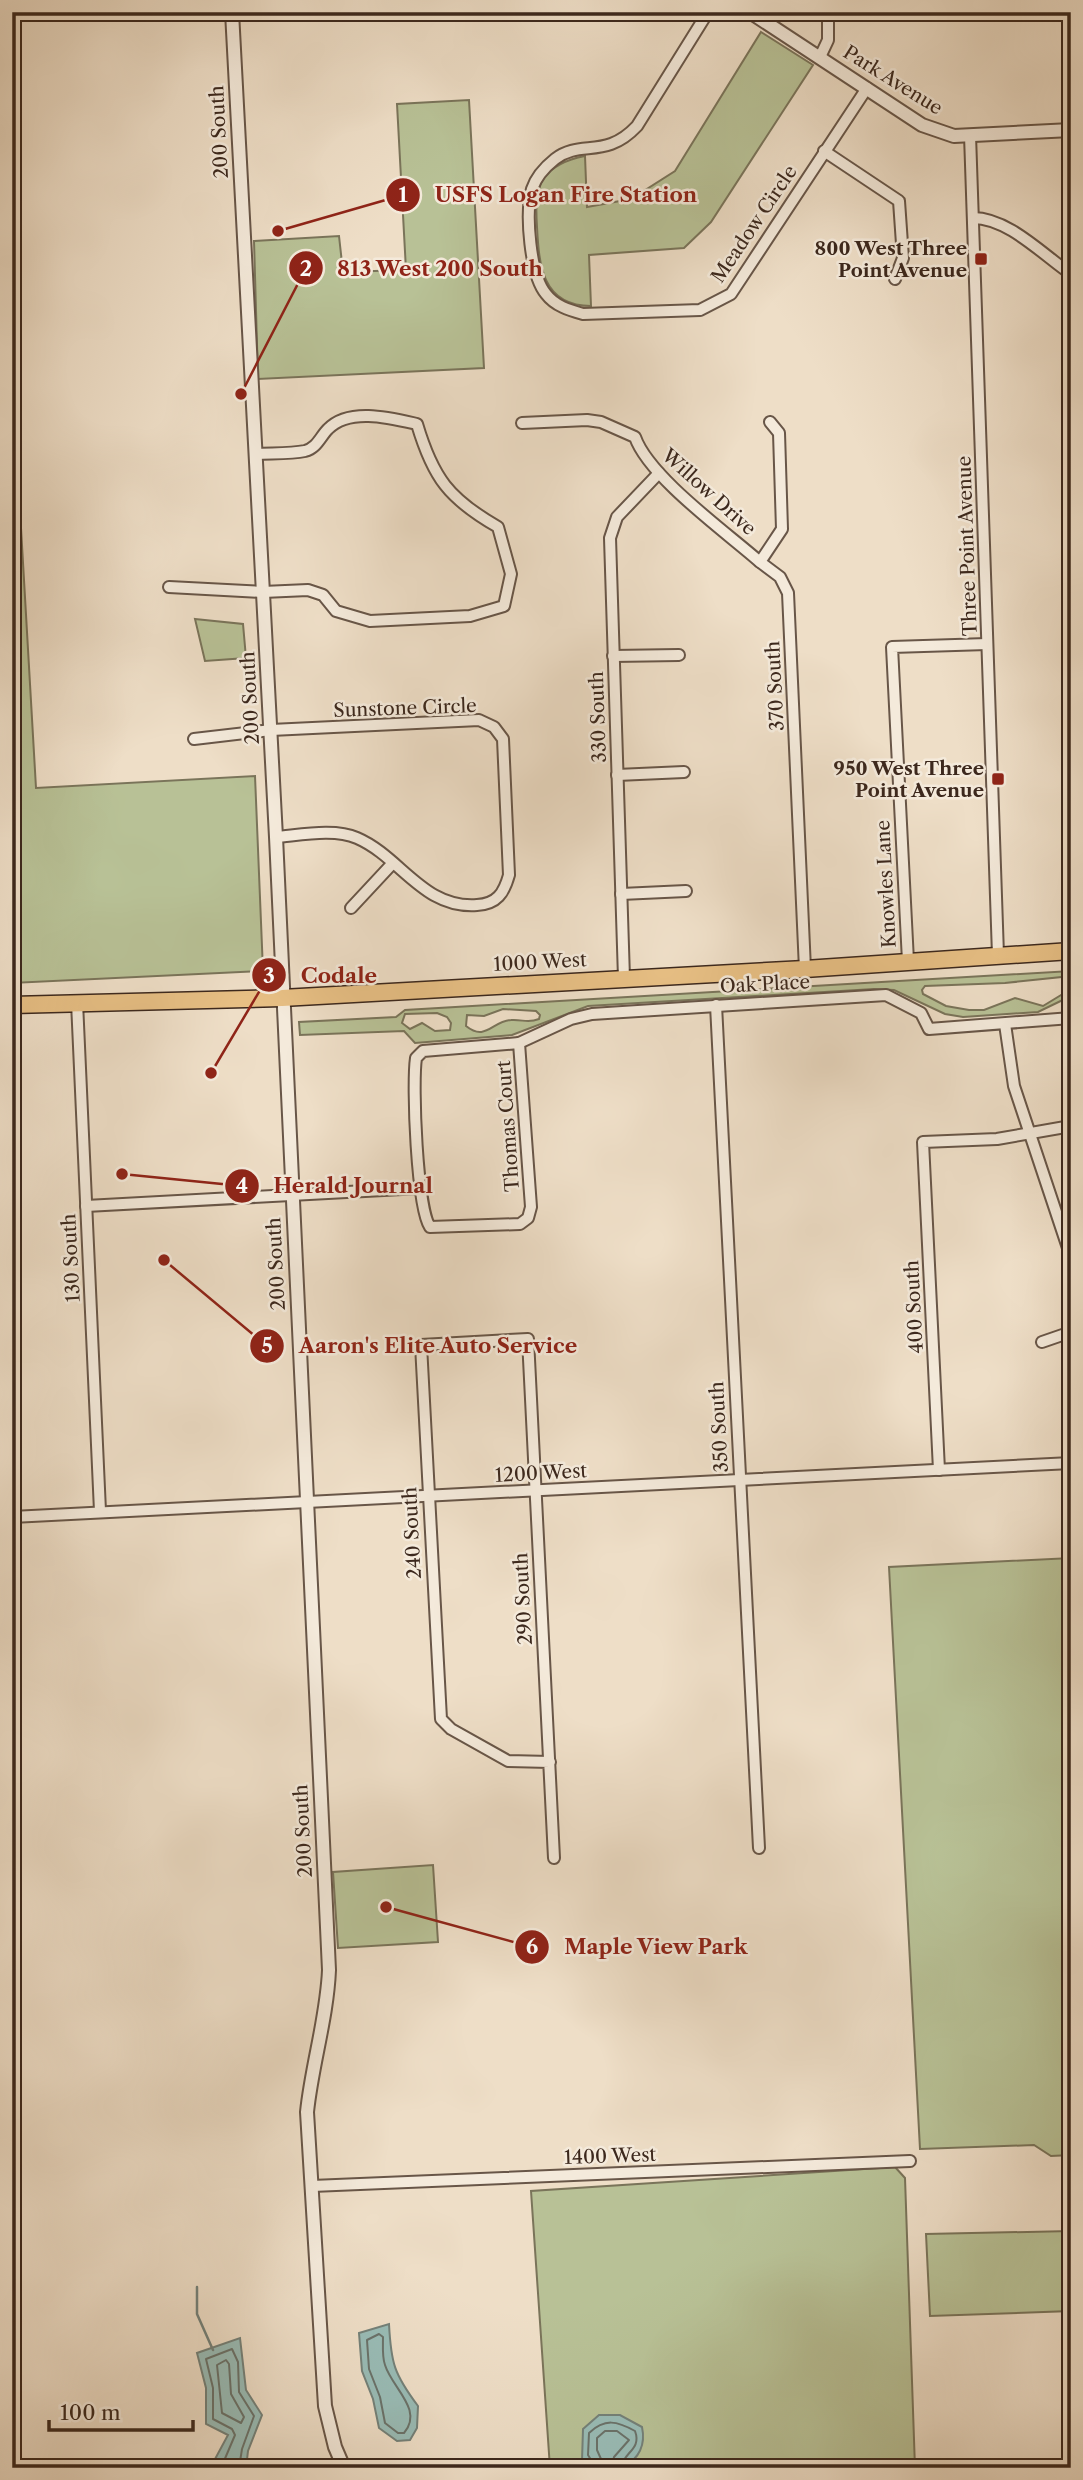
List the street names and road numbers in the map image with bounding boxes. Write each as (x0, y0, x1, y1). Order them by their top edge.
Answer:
street label: Park Avenue (839, 40, 947, 120)
street label: 200 South (205, 85, 233, 179)
street label: Meadow Circle (706, 161, 802, 287)
street label: Willow Drive (657, 443, 761, 540)
street label: Three Point Avenue (952, 456, 982, 636)
street label: 370 South (761, 640, 789, 732)
street label: 200 South (236, 651, 264, 745)
street label: 330 South (585, 671, 611, 763)
street label: Sunstone Circle (333, 694, 477, 722)
street label: Knowles Lane (871, 819, 901, 949)
street label: 1000 West (493, 948, 587, 976)
street label: Oak Place (719, 970, 811, 998)
street label: Thomas Court (492, 1059, 524, 1192)
street label: 130 South (57, 1213, 85, 1303)
street label: 200 South (262, 1217, 290, 1311)
street label: 400 South (900, 1260, 928, 1354)
street label: 350 South (705, 1381, 733, 1473)
street label: 1200 West (494, 1459, 588, 1487)
street label: 240 South (398, 1486, 426, 1580)
street label: 290 South (509, 1552, 537, 1646)
street label: 200 South (289, 1784, 317, 1878)
street label: 1400 West (564, 2143, 657, 2169)

